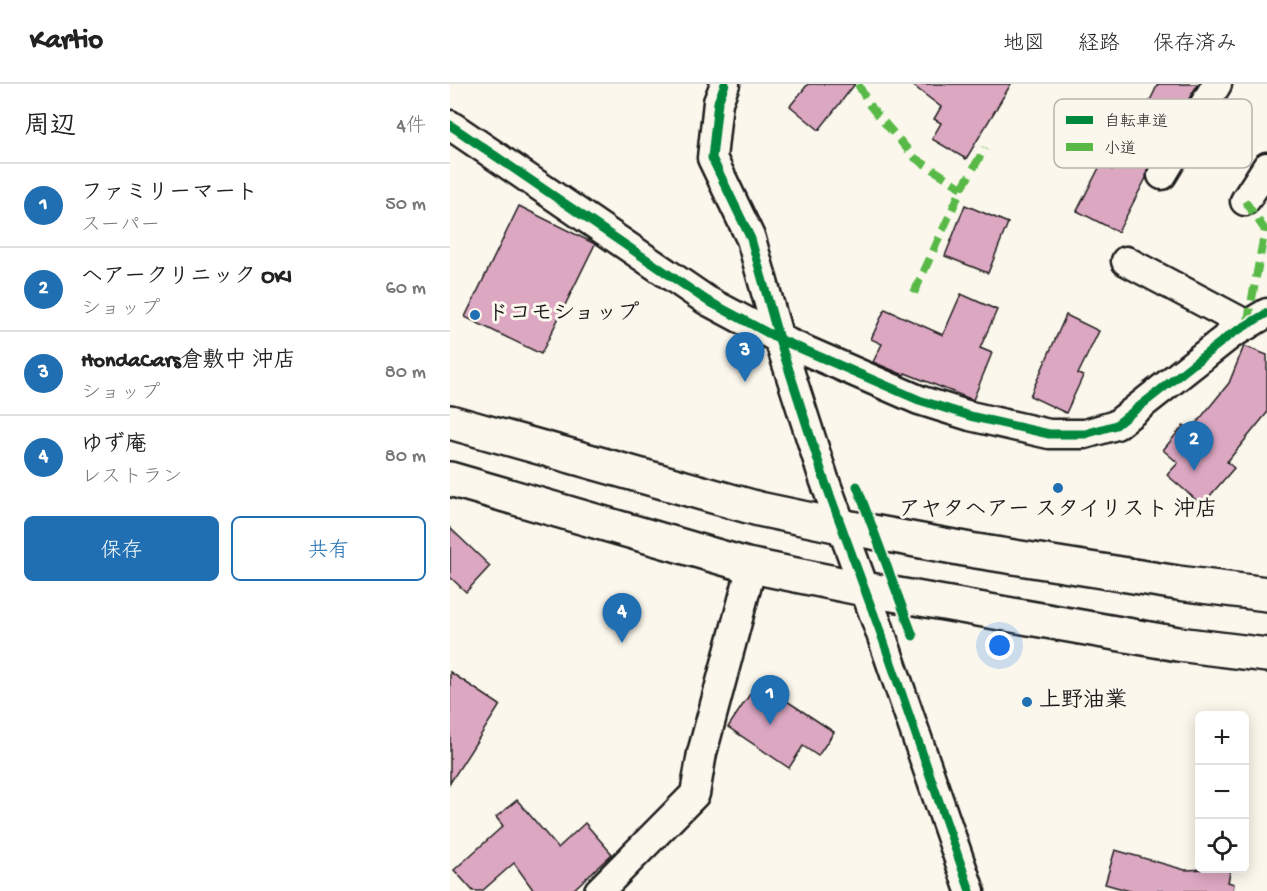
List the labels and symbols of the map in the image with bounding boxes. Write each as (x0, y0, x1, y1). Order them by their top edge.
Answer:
legend (1054, 99, 1252, 168)
text: 自転車道 (1104, 112, 1168, 133)
text: 小道 (1104, 140, 1136, 160)
place label: ドコモショップ (487, 301, 639, 328)
marker: ドコモショップ (468, 308, 482, 322)
pin: 3 (726, 332, 764, 382)
pin: 2 (1174, 422, 1214, 471)
marker: アヤタヘアー スタイリスト 沖店 (1051, 481, 1065, 495)
place label: アヤタヘアー スタイリスト 沖店 (899, 496, 1217, 524)
pin: 4 (602, 594, 642, 643)
your location (985, 631, 1014, 660)
pin: 1 (750, 676, 790, 725)
place label: 上野油業 (1039, 688, 1127, 715)
marker: 上野油業 (1020, 695, 1034, 709)

